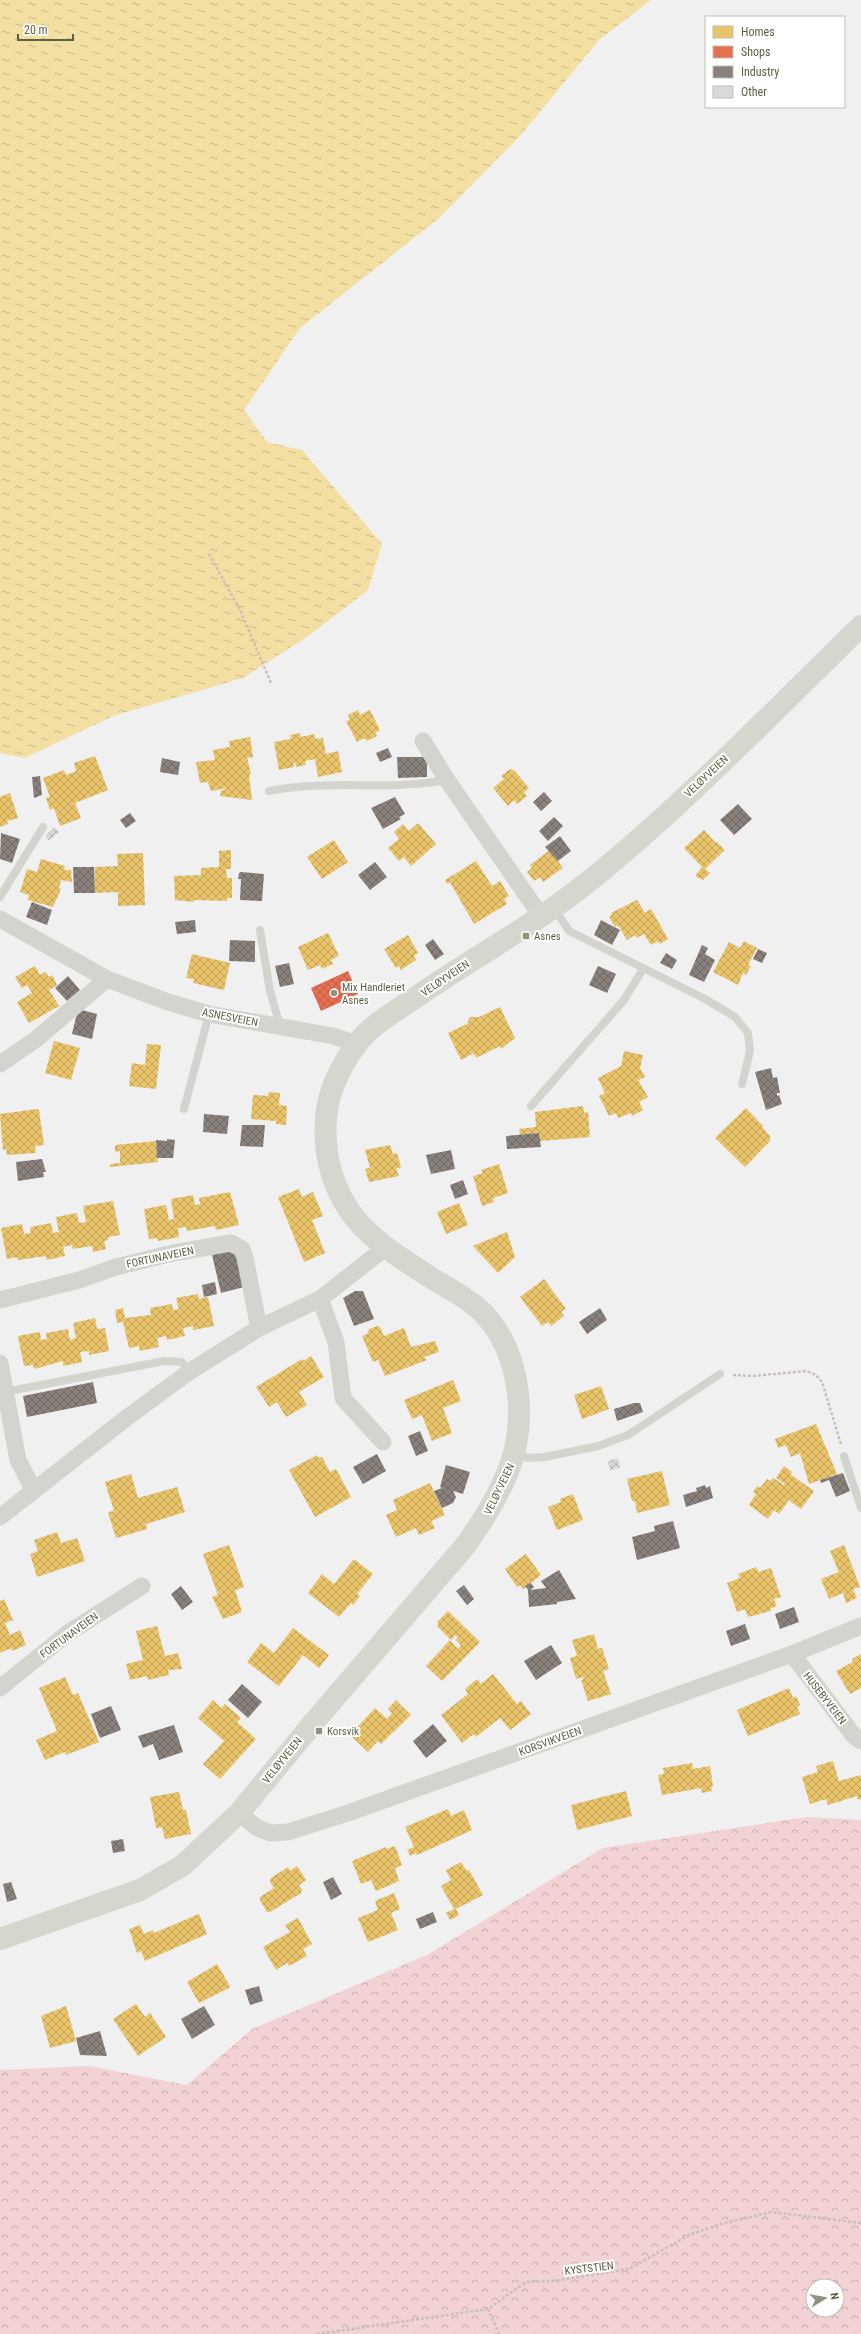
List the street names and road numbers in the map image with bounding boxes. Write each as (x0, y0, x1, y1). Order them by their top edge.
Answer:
street label: VELØYVEIEN (682, 753, 731, 800)
street label: VELØYVEIEN (419, 957, 472, 999)
street label: ASNESVEIEN (201, 1006, 259, 1029)
street label: FORTUNAVEIEN (125, 1244, 195, 1271)
street label: VELØYVEIEN (481, 1461, 517, 1517)
street label: FORTUNAVEIEN (38, 1610, 101, 1661)
street label: HUSEBYVEIEN (800, 1670, 849, 1727)
street label: KORSVIKVEIEN (517, 1724, 583, 1759)
street label: VELØYVEIEN (260, 1735, 305, 1786)
street label: KYSTSTIEN (564, 2259, 614, 2278)

